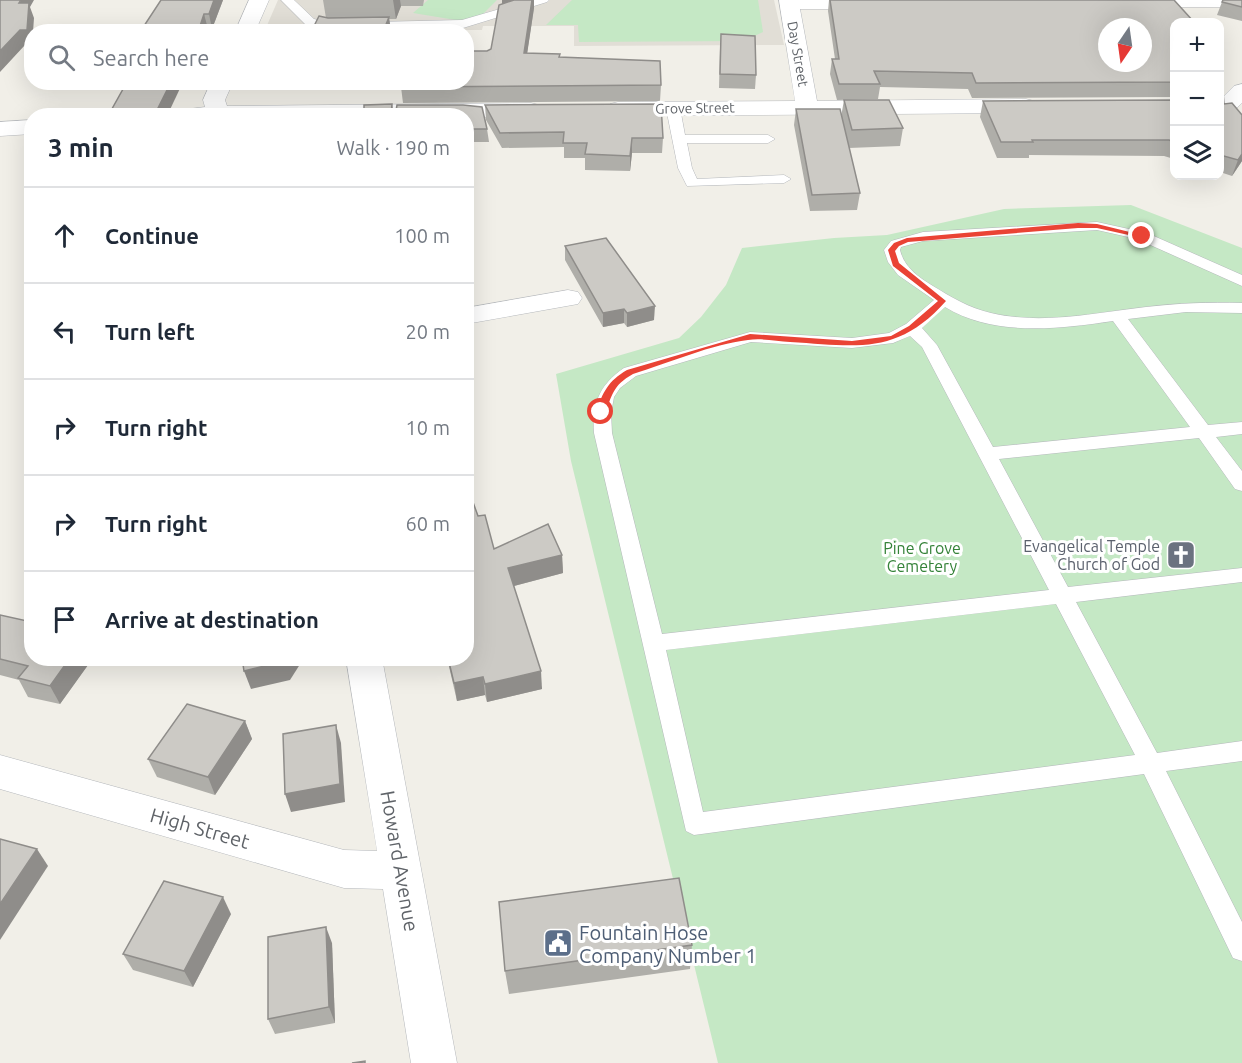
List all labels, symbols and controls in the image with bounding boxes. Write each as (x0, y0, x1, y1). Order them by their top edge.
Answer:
north arrow (1098, 18, 1152, 72)
map controls (1170, 18, 1224, 180)
button: + (1170, 18, 1224, 72)
street label: Day Street (784, 20, 812, 88)
search box (24, 24, 474, 90)
icon: search (45, 41, 78, 74)
text: Search here (93, 45, 209, 70)
button: − (1170, 72, 1224, 126)
street label: Grove Street (655, 99, 735, 117)
button: layers (1170, 126, 1224, 180)
text: 3 min (48, 133, 114, 162)
text: Walk · 190 m (337, 136, 450, 159)
icon: ahead (48, 219, 81, 252)
route end (1128, 222, 1154, 248)
text: Continue (105, 223, 199, 248)
text: 100 m (394, 224, 450, 247)
icon: left (48, 315, 81, 348)
text: Turn left (105, 319, 195, 344)
text: 20 m (406, 320, 450, 343)
route start (587, 398, 613, 424)
icon: right (48, 411, 81, 444)
text: Turn right (105, 415, 207, 440)
text: 10 m (406, 416, 450, 439)
icon: right (48, 507, 81, 540)
text: Turn right (105, 511, 207, 536)
text: 60 m (406, 512, 450, 535)
place label: Evangelical Temple Church of God (1023, 537, 1160, 573)
park label: Pine Grove Cemetery (883, 539, 961, 575)
church icon: Evangelical Temple Church of God (1165, 539, 1197, 571)
icon: arrive (48, 603, 81, 636)
text: Arrive at destination (105, 607, 319, 632)
street label: Howard Avenue (376, 789, 424, 933)
street label: High Street (148, 803, 252, 853)
place label: Fountain Hose Company Number 1 (579, 921, 757, 967)
public building icon: Fountain Hose Company Number 1 (542, 927, 574, 959)

